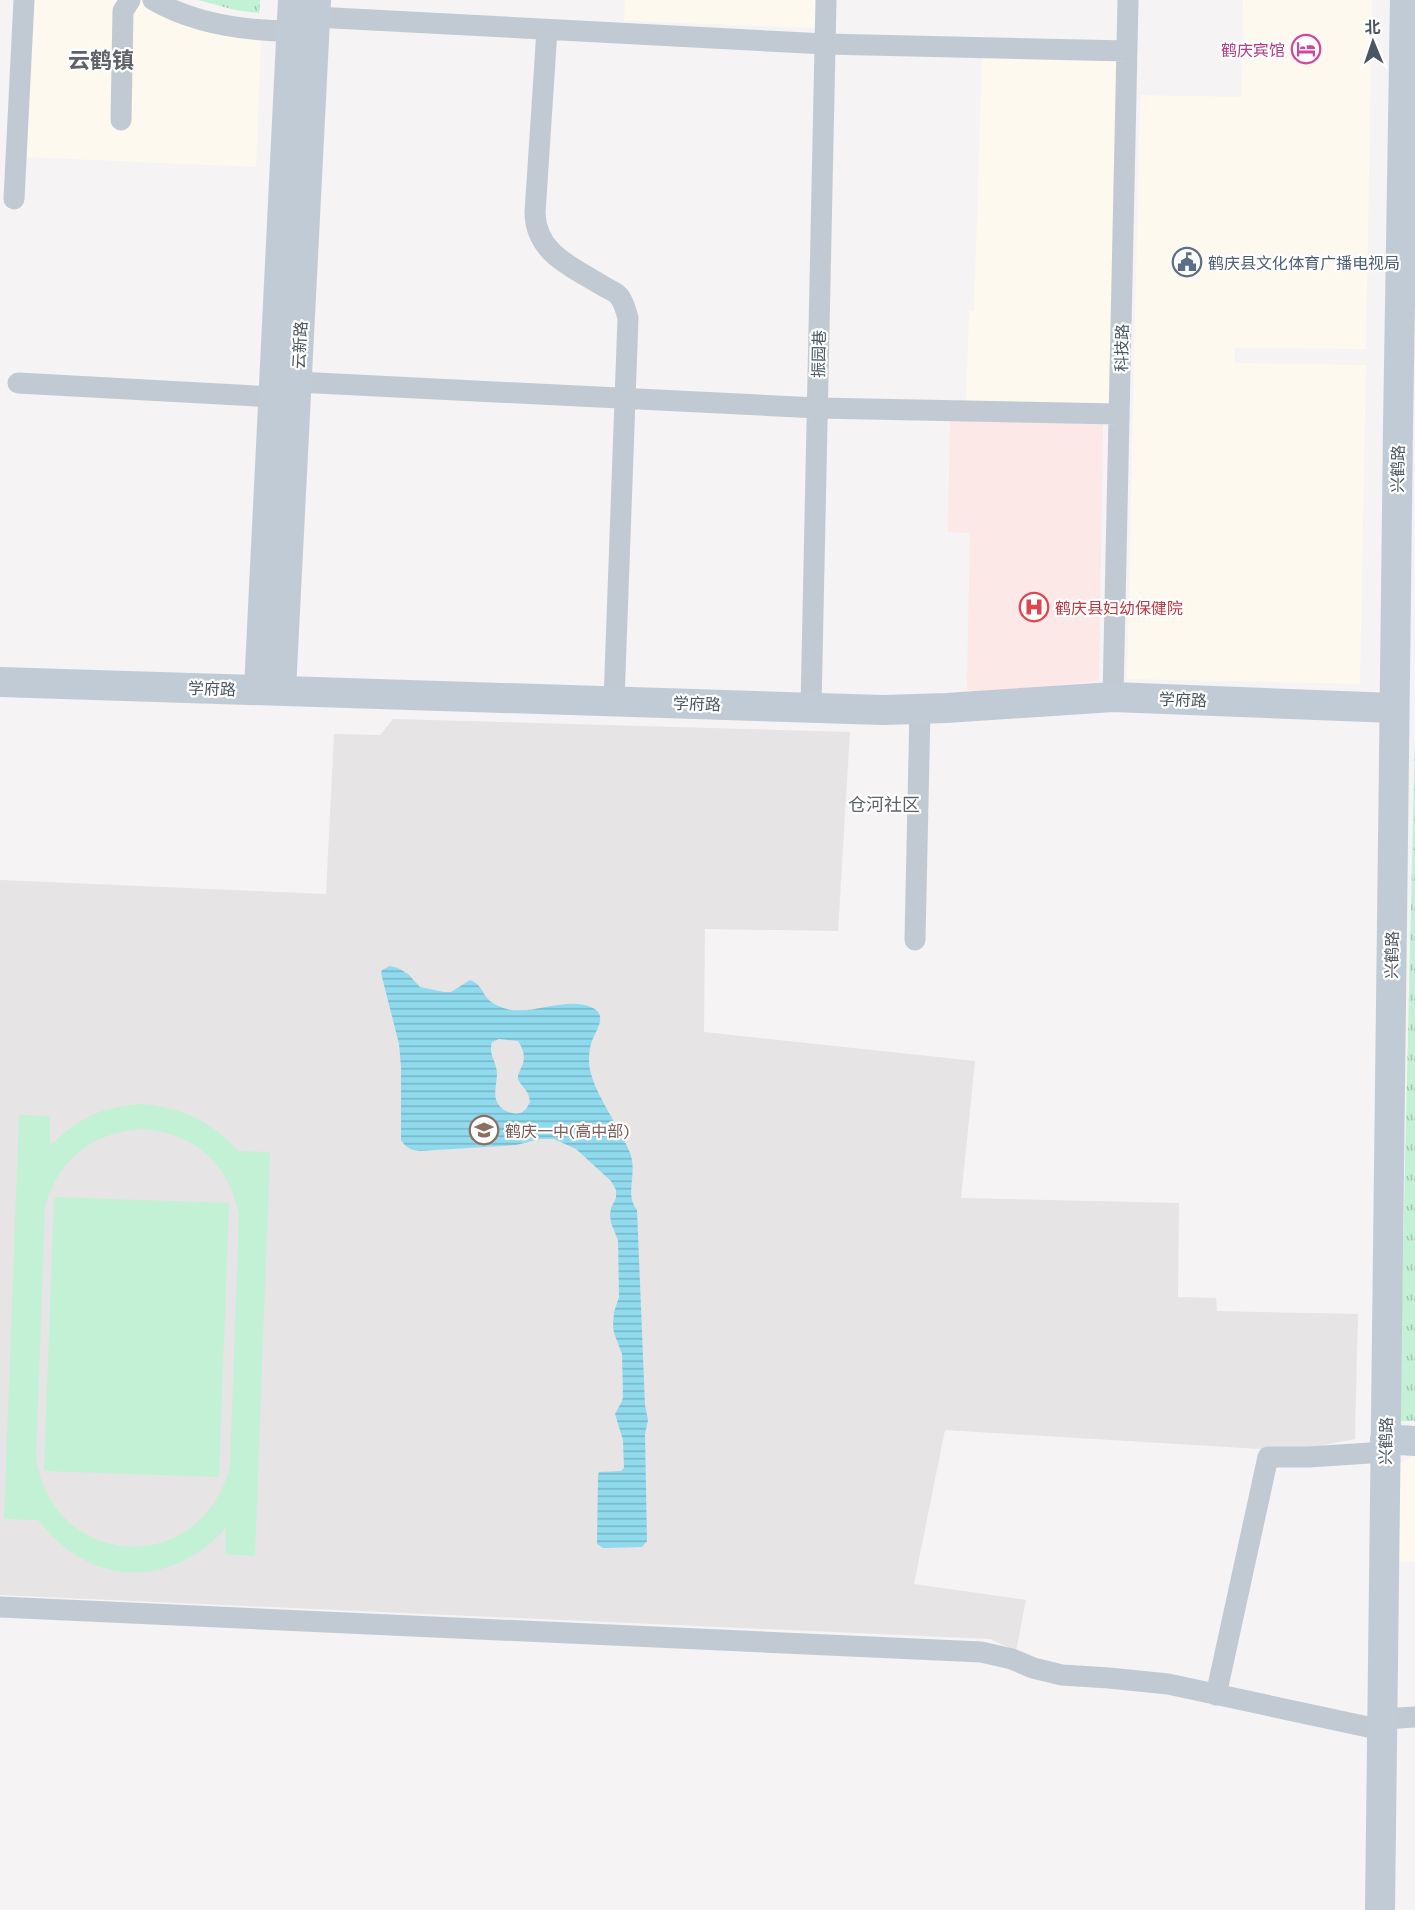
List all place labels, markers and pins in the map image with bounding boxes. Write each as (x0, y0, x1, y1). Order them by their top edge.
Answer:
hotel icon: 鹤庆宾馆 (1290, 33, 1322, 65)
place label: 鹤庆宾馆 (1221, 40, 1285, 59)
public building icon: 鹤庆县文化体育广播电视局 (1171, 246, 1203, 278)
place label: 鹤庆县文化体育广播电视局 (1208, 253, 1400, 272)
hospital icon: 鹤庆县妇幼保健院 (1018, 591, 1050, 623)
place label: 鹤庆县妇幼保健院 (1055, 598, 1183, 617)
school or university icon: 鹤庆一中(高中部) (468, 1114, 500, 1146)
place label: 鹤庆一中(高中部) (505, 1121, 629, 1140)

